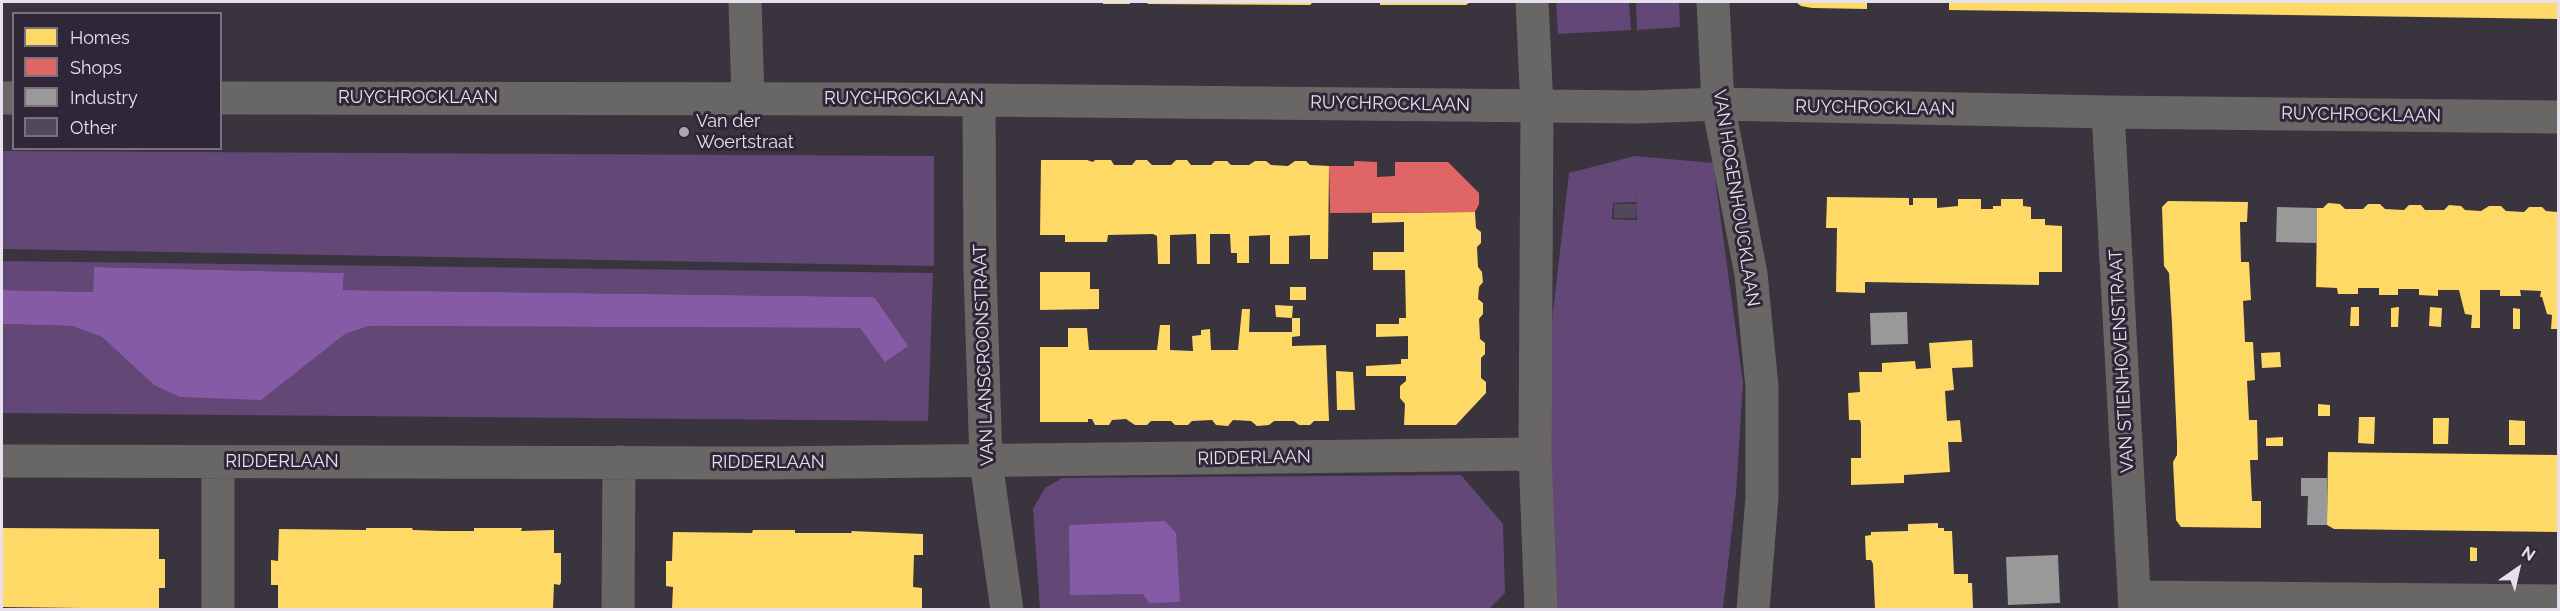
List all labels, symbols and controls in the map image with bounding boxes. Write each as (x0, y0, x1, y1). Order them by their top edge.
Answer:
legend (12, 12, 222, 150)
text: Homes (70, 27, 130, 48)
text: Shops (70, 57, 122, 78)
text: Industry (70, 87, 138, 108)
street label: RUYCHROCKLAAN (338, 87, 498, 109)
street label: RUYCHROCKLAAN (824, 88, 984, 110)
street label: VAN HOGENHOUCKLAAN (1708, 88, 1764, 308)
street label: RUYCHROCKLAAN (1310, 92, 1470, 116)
street label: RUYCHROCKLAAN (1795, 96, 1955, 120)
street label: RUYCHROCKLAAN (2281, 103, 2441, 127)
place label: Van der Woertstraat (696, 111, 794, 154)
text: Other (70, 117, 117, 138)
marker: Van der Woertstraat (677, 125, 691, 139)
street label: VAN LANSCROONSTRAAT (969, 244, 999, 466)
street label: VAN STIENHOVENSTRAAT (2105, 249, 2139, 473)
street label: RIDDERLAAN (1197, 446, 1311, 470)
street label: RIDDERLAAN (225, 451, 339, 473)
street label: RIDDERLAAN (711, 452, 825, 474)
north arrow (2488, 539, 2548, 599)
text: N (2518, 542, 2539, 565)

